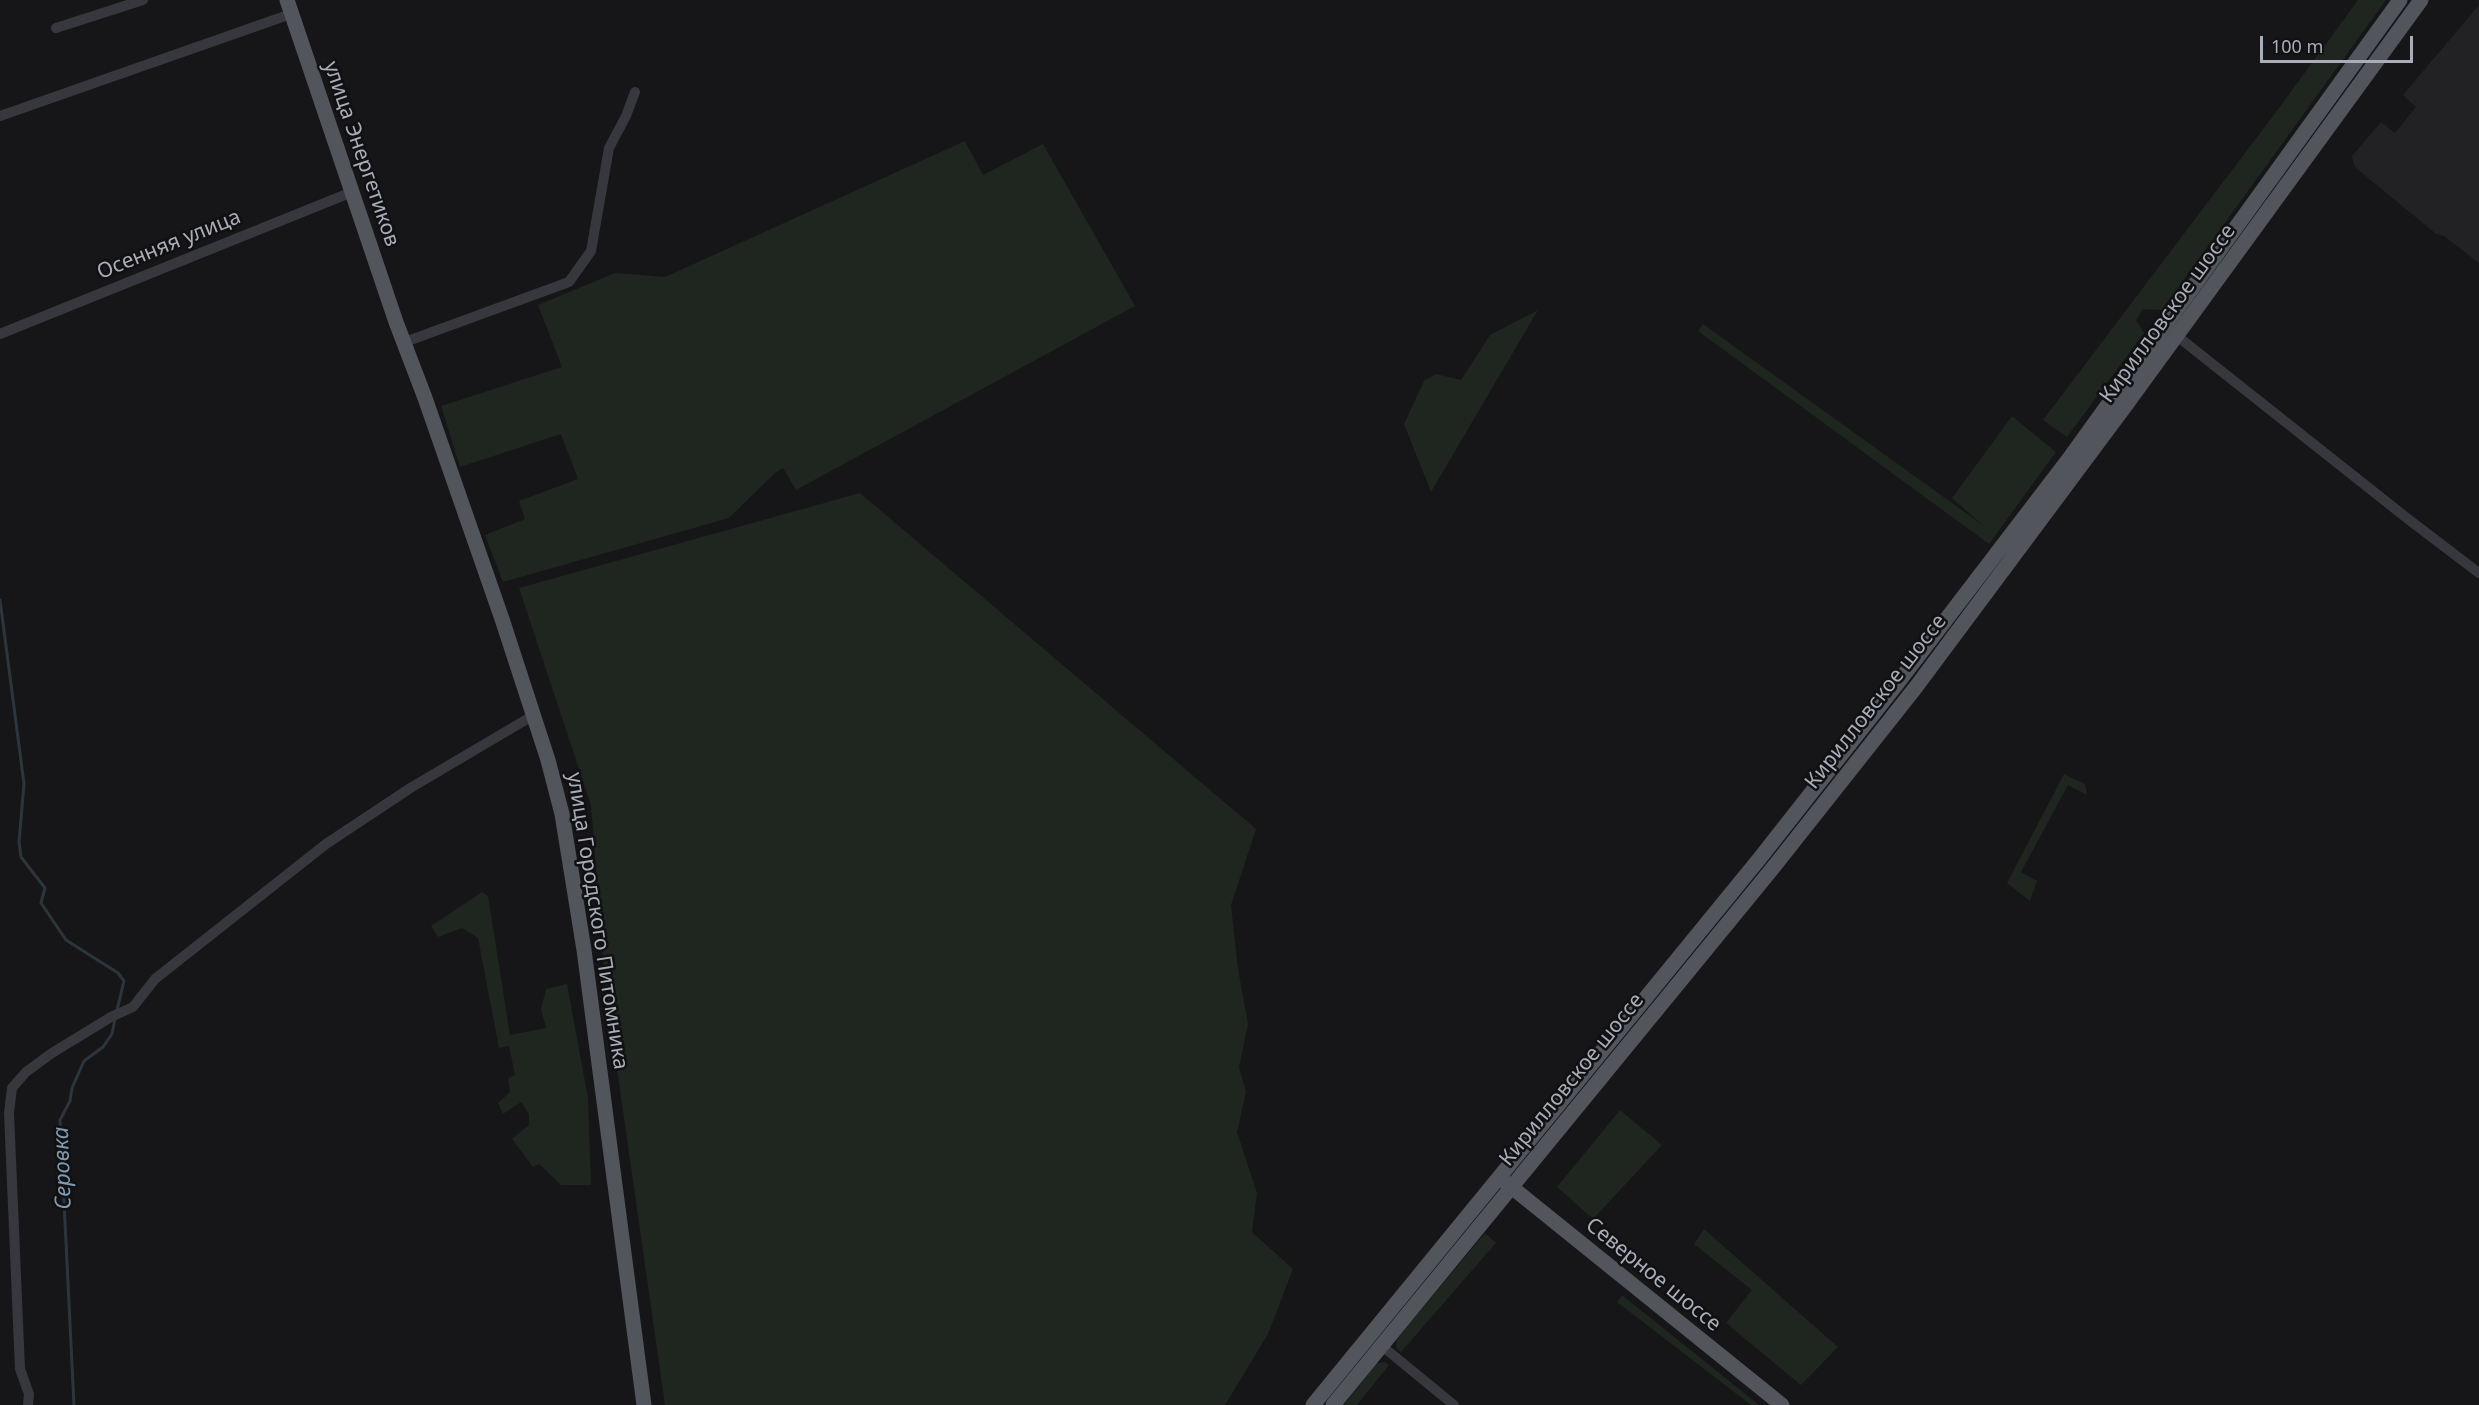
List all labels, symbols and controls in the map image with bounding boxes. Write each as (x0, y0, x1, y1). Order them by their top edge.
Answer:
scale bar (2263, 24, 2416, 62)
text: 100 m (2271, 34, 2323, 58)
street label: улица Энергетиков (318, 58, 404, 250)
street label: Осенняя улица (93, 205, 245, 285)
street label: Кирилловское шоссе (2095, 220, 2241, 408)
street label: Кирилловское шоссе (1800, 610, 1952, 794)
street label: улица Городского Питомника (561, 771, 633, 1071)
street label: Кирилловское шоссе (1495, 989, 1649, 1171)
water label: Серовка (48, 1126, 78, 1210)
street label: Северное шоссе (1580, 1213, 1726, 1337)

